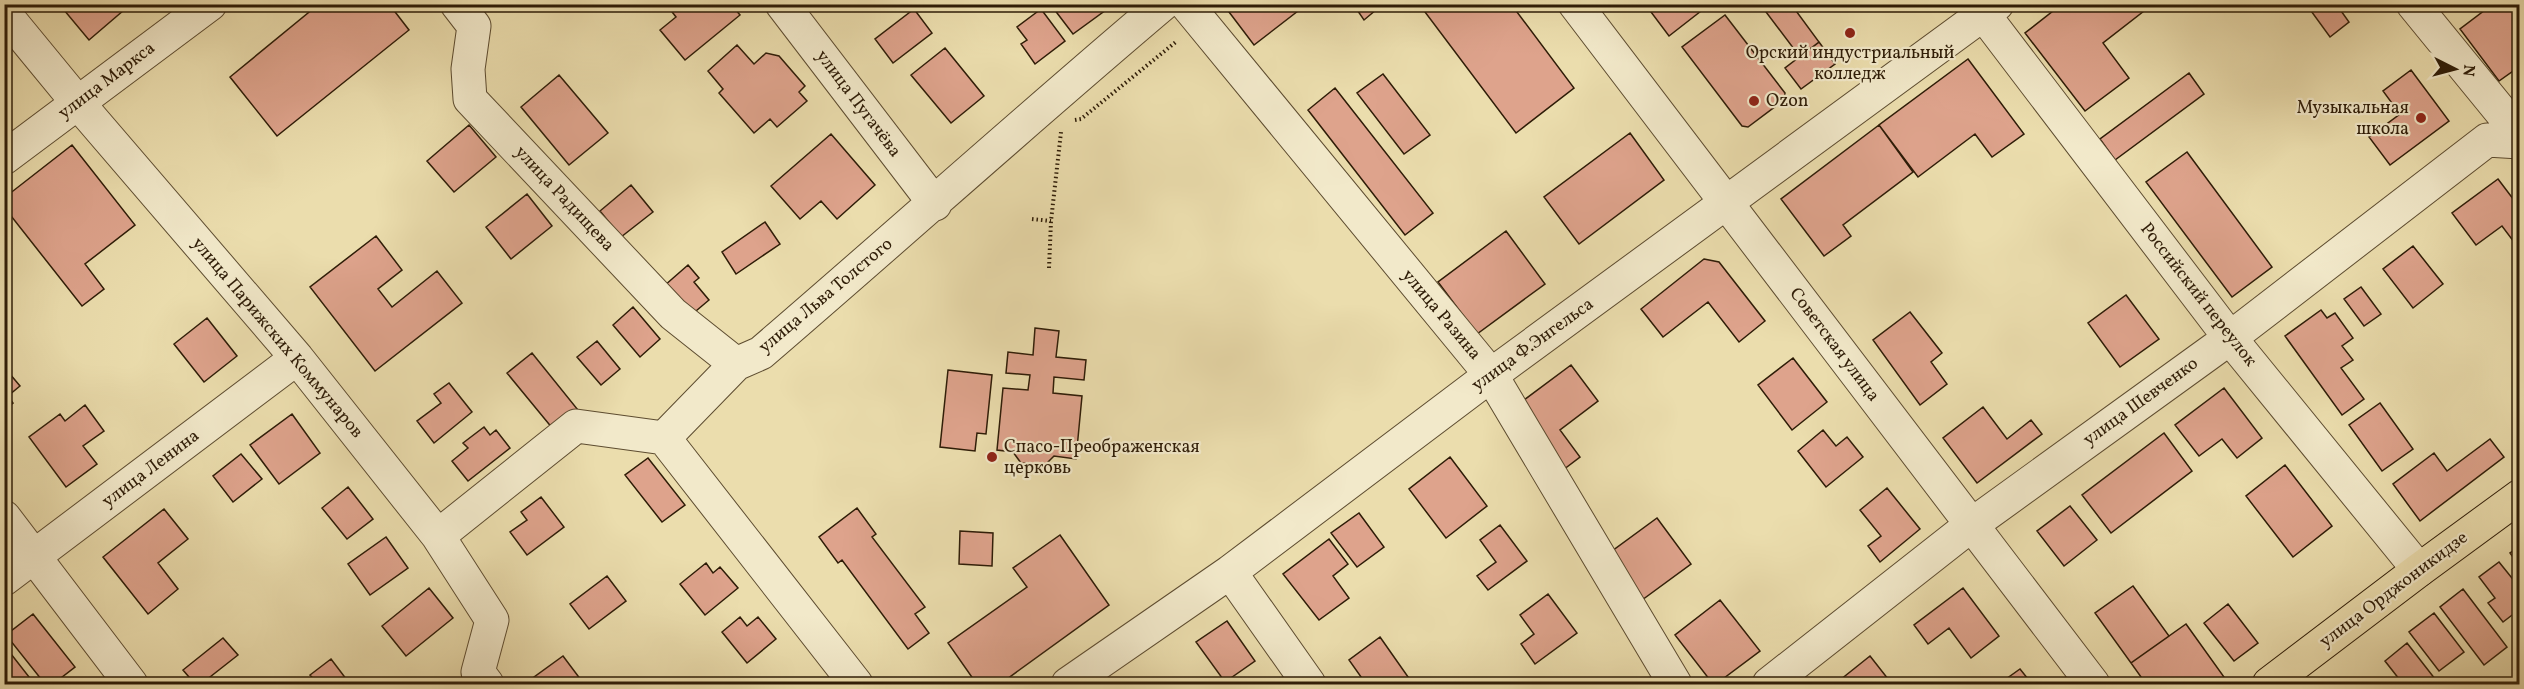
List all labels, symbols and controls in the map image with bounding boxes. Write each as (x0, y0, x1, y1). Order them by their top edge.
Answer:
marker: Орский индустриальный колледж (1843, 26, 1857, 40)
street label: улица Маркса (53, 36, 161, 126)
north arrow (2425, 39, 2485, 99)
place label: Орский индустриальный колледж (1746, 41, 1954, 87)
street label: улица Пугачёва (809, 45, 907, 163)
text: N (2456, 63, 2479, 78)
place label: Ozon (1766, 89, 1809, 114)
marker: Ozon (1747, 94, 1761, 108)
place label: Музыкальная школа (2296, 96, 2409, 142)
marker: Музыкальная школа (2414, 111, 2428, 125)
street label: улица Радищева (508, 141, 620, 257)
street label: Российский переулок (2134, 218, 2262, 373)
street label: улица Парижских Коммунаров (185, 232, 369, 444)
street label: улица Льва Толстого (753, 232, 899, 360)
street label: улица Разина (1395, 264, 1487, 366)
street label: Советская улица (1783, 283, 1885, 407)
street label: улица Ф.Энгельса (1467, 292, 1599, 398)
street label: улица Шевченко (2078, 352, 2204, 452)
street label: улица Ленина (97, 424, 205, 514)
place label: Спасо-Преображенская церковь (1004, 435, 1200, 481)
marker: Спасо-Преображенская церковь (985, 450, 999, 464)
street label: улица Орджоникидзе (2315, 526, 2473, 654)

